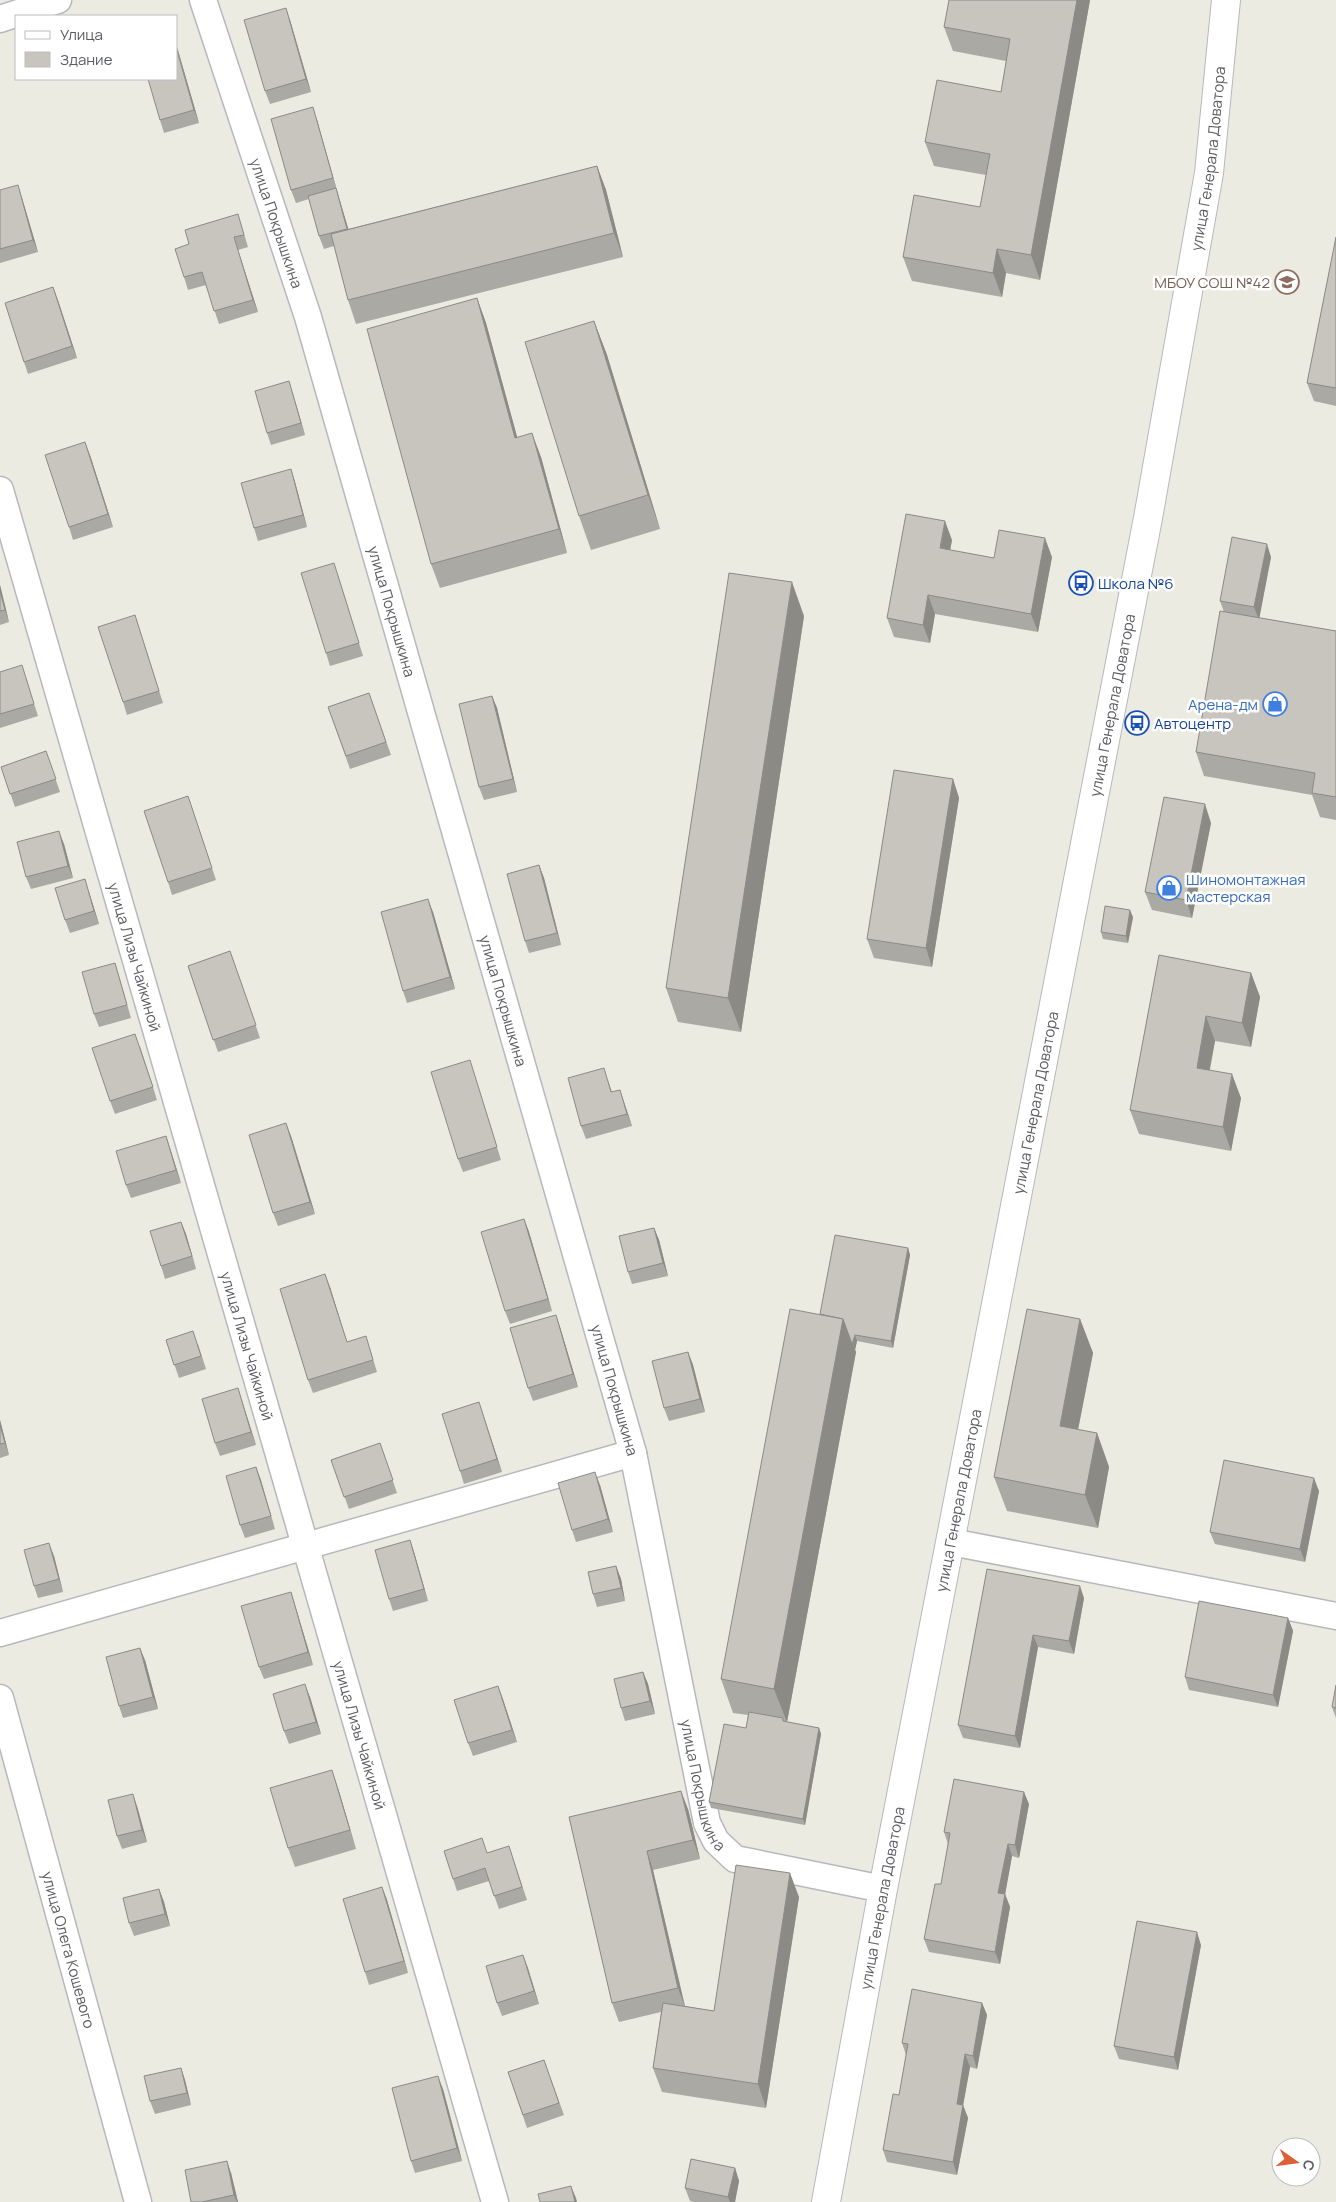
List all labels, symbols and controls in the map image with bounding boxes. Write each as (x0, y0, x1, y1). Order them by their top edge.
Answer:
legend (15, 15, 178, 80)
text: Улица (60, 24, 103, 45)
text: Здание (60, 49, 113, 70)
street label: улица Генерала Доватора (1185, 65, 1230, 252)
street label: улица Покрышкина (246, 155, 308, 291)
school or university icon: МБОУ СОШ №42 (1274, 269, 1300, 295)
place label: МБОУ СОШ №42 (1154, 272, 1270, 293)
street label: улица Покрышкина (363, 543, 421, 679)
bus stop icon: Школа №6 (1068, 570, 1094, 596)
place label: Школа №6 (1098, 573, 1174, 594)
street label: улица Генерала Доватора (1084, 612, 1140, 798)
shop icon: Арена-дм (1262, 691, 1288, 717)
place label: Арена-дм (1188, 694, 1258, 715)
bus stop icon: Автоцентр (1124, 710, 1150, 736)
place label: Автоцентр (1154, 713, 1231, 734)
place label: Шиномонтажная мастерская (1186, 869, 1306, 907)
shop icon: Шиномонтажная мастерская (1156, 875, 1182, 901)
street label: улица Лизы Чайкиной (104, 880, 166, 1034)
street label: улица Покрышкина (475, 933, 532, 1069)
street label: улица Генерала Доватора (1007, 1009, 1063, 1196)
street label: улица Лизы Чайкиной (216, 1269, 279, 1423)
street label: улица Покрышкина (586, 1322, 644, 1458)
street label: улица Генерала Доватора (930, 1407, 986, 1594)
street label: улица Лизы Чайкиной (328, 1658, 391, 1812)
street label: улица Покрышкина (676, 1717, 730, 1855)
street label: улица Генерала Доватора (854, 1805, 909, 1991)
street label: улица Олега Кошевого (37, 1869, 100, 2031)
north arrow (1271, 2137, 1321, 2187)
text: С (1299, 2158, 1320, 2173)

